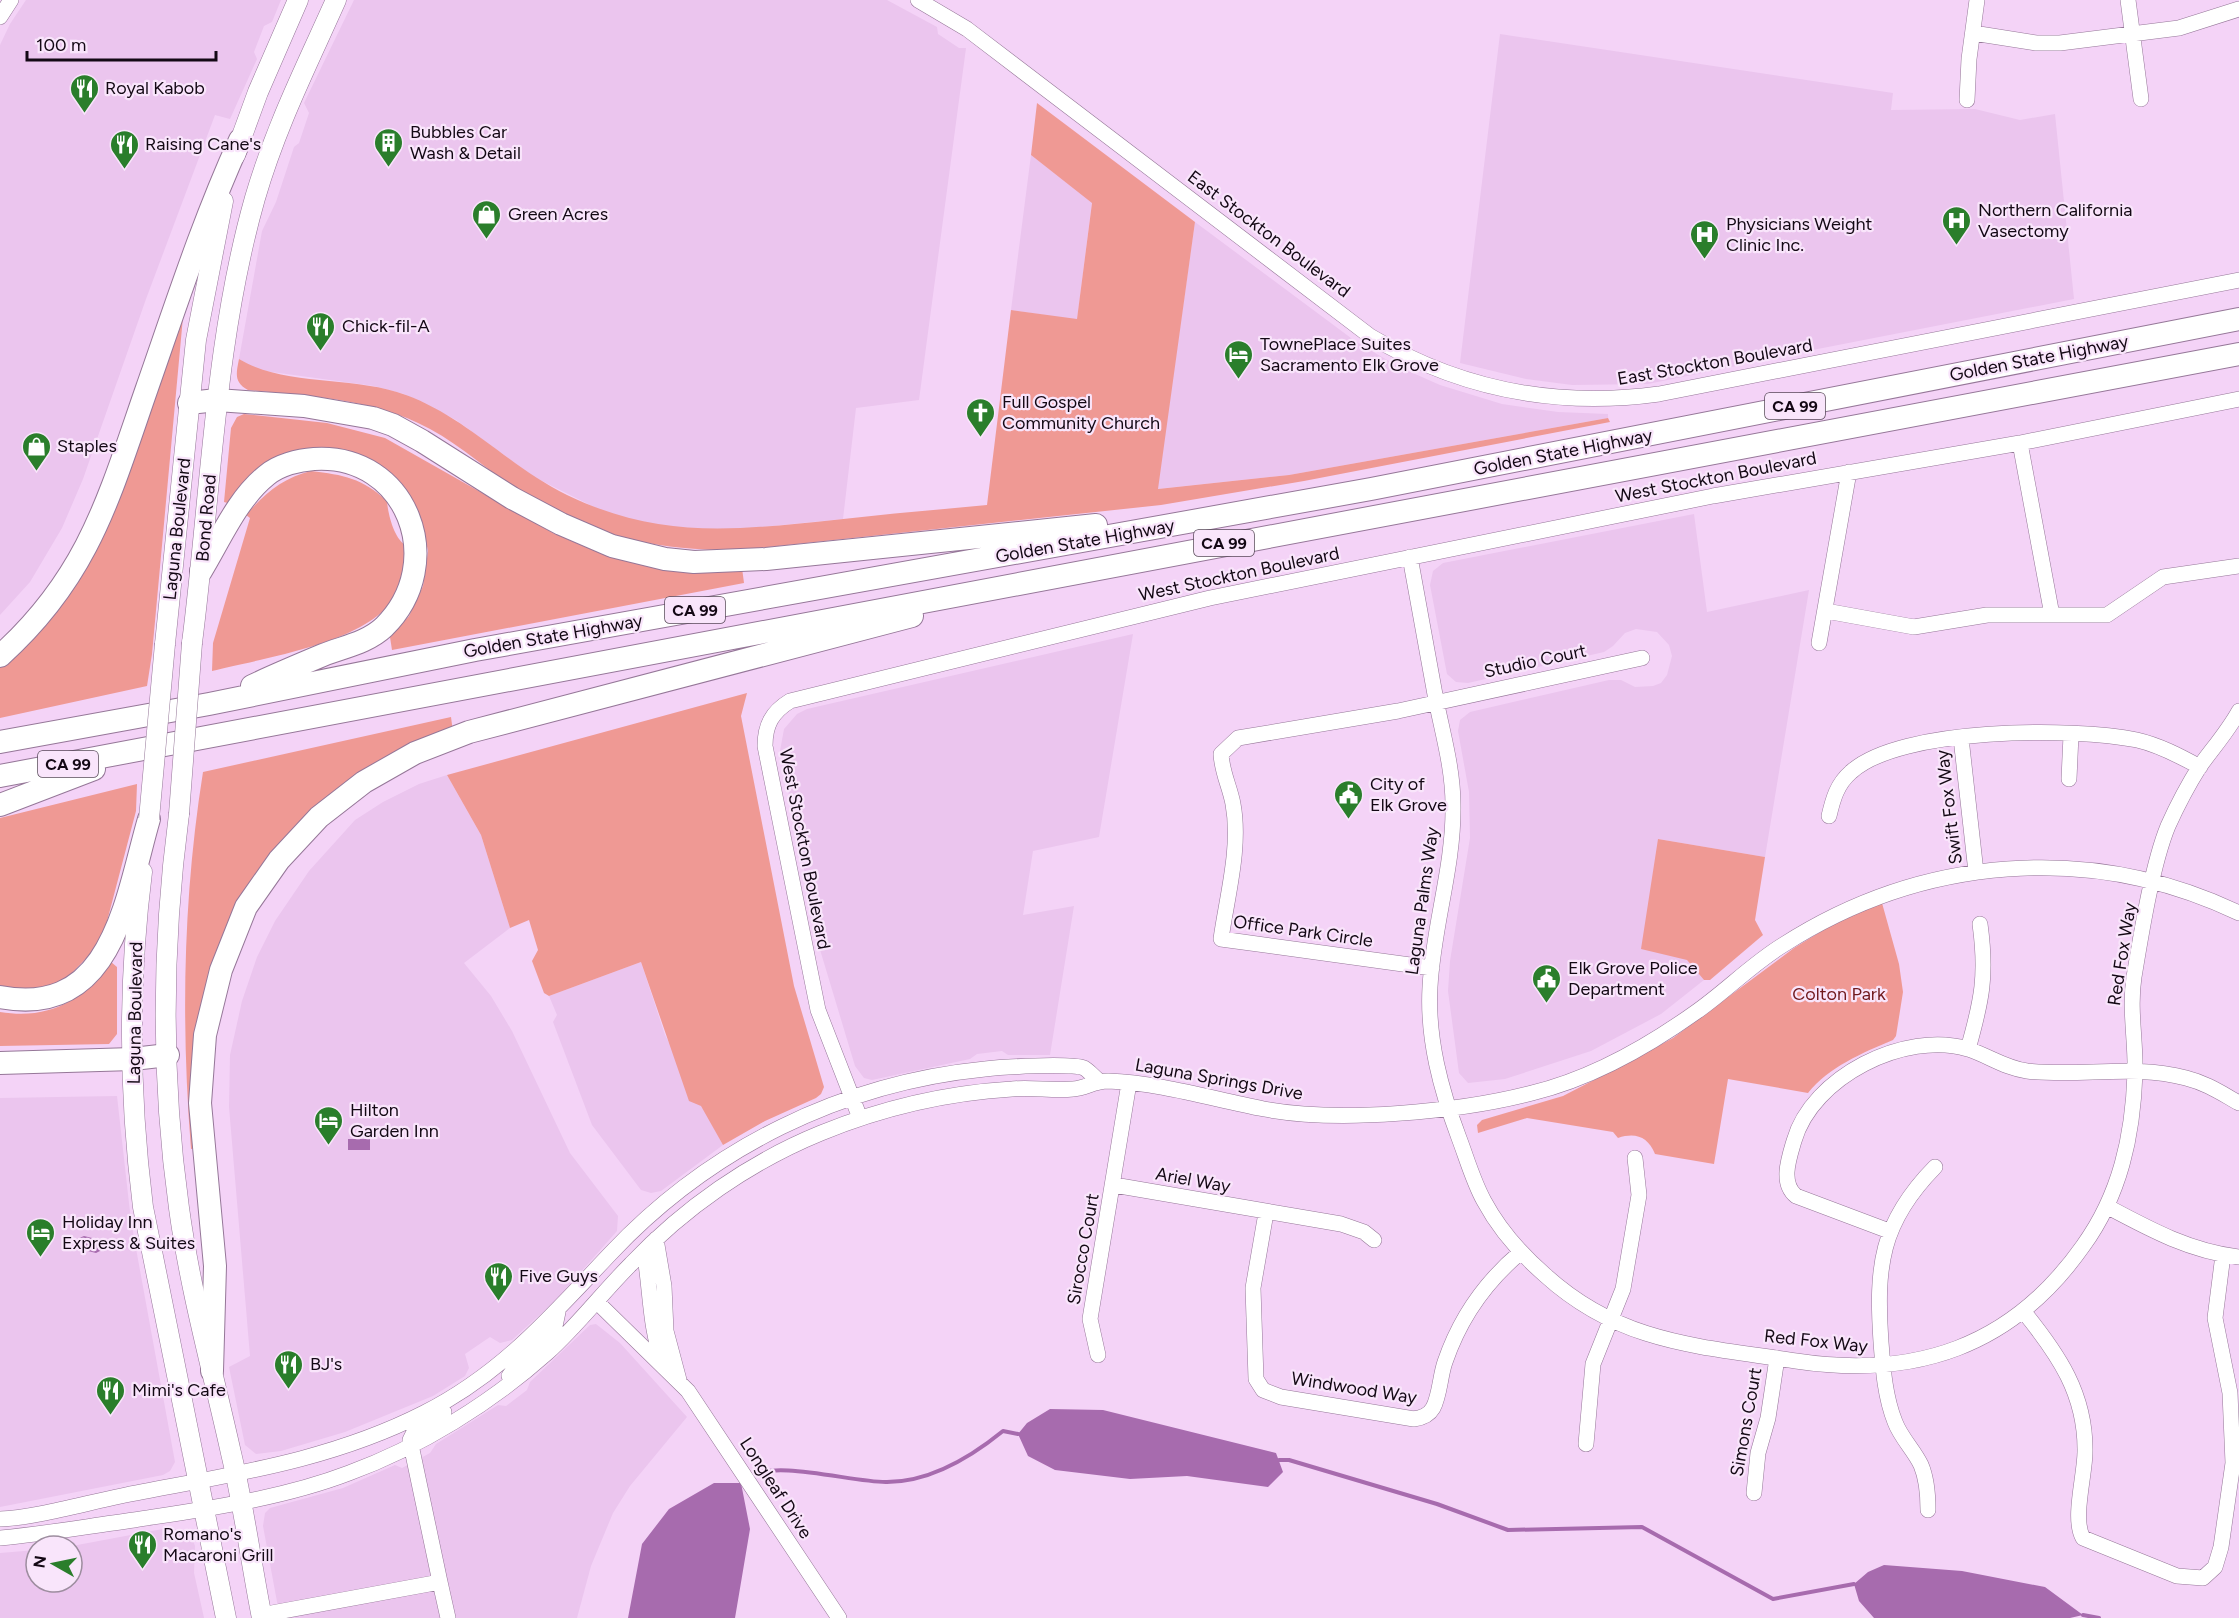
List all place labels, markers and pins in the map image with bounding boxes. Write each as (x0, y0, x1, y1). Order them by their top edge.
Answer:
restaurant icon: Royal Kabob (68, 72, 100, 114)
place label: Royal Kabob (105, 77, 205, 99)
place label: Bubbles Car Wash & Detail (410, 121, 521, 164)
building icon: Bubbles Car Wash & Detail (373, 126, 405, 168)
restaurant icon: Raising Cane's (108, 128, 140, 170)
place label: Raising Cane's (145, 133, 261, 155)
shop icon: Green Acres (471, 198, 503, 240)
place label: Northern California Vasectomy (1978, 199, 2133, 242)
place label: Green Acres (508, 203, 608, 225)
hospital icon: Northern California Vasectomy (1941, 204, 1973, 246)
place label: Physicians Weight Clinic Inc. (1726, 213, 1872, 256)
hospital icon: Physicians Weight Clinic Inc. (1689, 218, 1721, 260)
restaurant icon: Chick-fil-A (305, 310, 337, 352)
place label: Chick-fil-A (342, 315, 430, 337)
place label: TownePlace Suites Sacramento Elk Grove (1260, 333, 1439, 376)
hotel icon: TownePlace Suites Sacramento Elk Grove (1223, 338, 1255, 380)
place label: Full Gospel Community Church (1002, 391, 1160, 434)
church icon: Full Gospel Community Church (965, 396, 997, 438)
shop icon: Staples (20, 430, 52, 472)
place label: Staples (57, 435, 117, 457)
place label: City of Elk Grove (1370, 773, 1447, 816)
public building icon: City of Elk Grove (1333, 778, 1365, 820)
place label: Elk Grove Police Department (1568, 957, 1698, 1000)
public building icon: Elk Grove Police Department (1531, 962, 1563, 1004)
place label: Hilton Garden Inn (350, 1099, 439, 1142)
hotel icon: Hilton Garden Inn (313, 1104, 345, 1146)
place label: Holiday Inn Express & Suites (62, 1211, 195, 1254)
hotel icon: Holiday Inn Express & Suites (25, 1216, 57, 1258)
restaurant icon: Five Guys (482, 1260, 514, 1302)
place label: Five Guys (519, 1265, 598, 1287)
restaurant icon: BJ's (273, 1348, 305, 1390)
place label: BJ's (310, 1353, 342, 1375)
restaurant icon: Mimi's Cafe (95, 1374, 127, 1416)
place label: Mimi's Cafe (132, 1379, 226, 1401)
place label: Romano's Macaroni Grill (163, 1523, 273, 1566)
restaurant icon: Romano's Macaroni Grill (126, 1528, 158, 1570)

